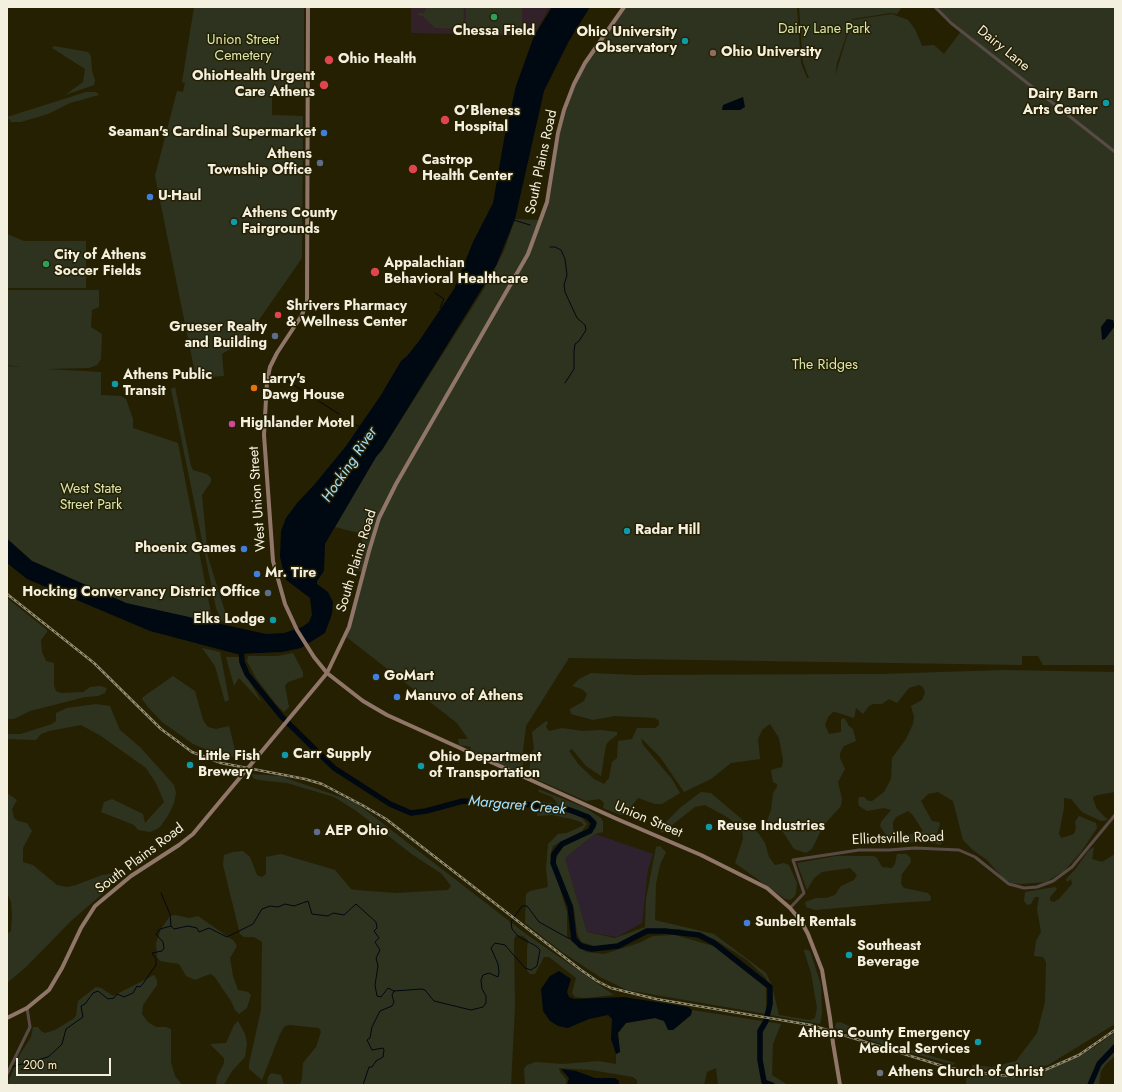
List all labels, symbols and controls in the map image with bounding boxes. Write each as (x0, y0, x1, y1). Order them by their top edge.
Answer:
marker: Chessa Field (489, 12, 499, 22)
park label: Dairy Lane Park (778, 22, 870, 38)
street label: Dairy Lane (973, 23, 1033, 75)
place label: Chessa Field (453, 24, 535, 40)
place label: Ohio University Observatory (577, 25, 677, 58)
park label: Union Street Cemetery (207, 33, 279, 66)
marker: Ohio University Observatory (680, 36, 690, 46)
place label: Ohio University (721, 45, 821, 61)
marker: Ohio University (708, 48, 718, 58)
place label: Ohio Health (338, 52, 417, 68)
marker: Ohio Health (323, 54, 335, 66)
place label: OhioHealth Urgent Care Athens (192, 69, 315, 102)
marker: OhioHealth Urgent Care Athens (318, 79, 330, 91)
place label: Dairy Barn Arts Center (1023, 87, 1098, 120)
marker: Dairy Barn Arts Center (1101, 98, 1111, 108)
place label: O’Bleness Hospital (454, 104, 520, 136)
street label: South Plains Road (523, 108, 561, 216)
marker: O’Bleness Hospital (439, 114, 451, 126)
place label: Seaman's Cardinal Supermarket (108, 125, 316, 141)
marker: Seaman's Cardinal Supermarket (319, 128, 329, 138)
place label: Athens Township Office (208, 147, 312, 180)
place label: Castrop Health Center (422, 153, 513, 186)
marker: Athens Township Office (315, 158, 325, 168)
marker: Castrop Health Center (407, 163, 419, 175)
place label: U-Haul (158, 189, 201, 205)
marker: U-Haul (145, 192, 155, 202)
place label: Athens County Fairgrounds (242, 206, 337, 238)
marker: Athens County Fairgrounds (229, 217, 239, 227)
place label: City of Athens Soccer Fields (54, 248, 146, 280)
place label: Appalachian Behavioral Healthcare (384, 256, 528, 288)
marker: City of Athens Soccer Fields (41, 259, 51, 269)
marker: Appalachian Behavioral Healthcare (369, 266, 381, 278)
place label: Shrivers Pharmacy & Wellness Center (286, 299, 407, 332)
marker: Shrivers Pharmacy & Wellness Center (273, 310, 283, 320)
place label: Grueser Realty and Building (169, 320, 267, 352)
marker: Grueser Realty and Building (270, 331, 280, 341)
park label: The Ridges (792, 358, 858, 374)
place label: Athens Public Transit (123, 368, 212, 400)
place label: Larry's Dawg House (262, 372, 345, 404)
marker: Athens Public Transit (110, 379, 120, 389)
marker: Larry's Dawg House (249, 383, 259, 393)
place label: Highlander Motel (240, 416, 354, 432)
marker: Highlander Motel (227, 419, 237, 429)
water label: Hocking River (318, 424, 382, 506)
street label: West Union Street (246, 446, 270, 552)
park label: West State Street Park (60, 482, 122, 514)
street label: South Plains Road (333, 508, 381, 614)
place label: Radar Hill (635, 523, 700, 539)
marker: Radar Hill (622, 526, 632, 536)
place label: Phoenix Games (135, 541, 236, 557)
marker: Phoenix Games (239, 544, 249, 554)
place label: Mr. Tire (265, 566, 316, 582)
marker: Mr. Tire (252, 569, 262, 579)
place label: Hocking Convervancy District Office (22, 585, 260, 601)
marker: Hocking Convervancy District Office (263, 588, 273, 598)
place label: Elks Lodge (193, 612, 265, 628)
marker: Elks Lodge (268, 615, 278, 625)
place label: GoMart (384, 669, 434, 685)
marker: GoMart (371, 672, 381, 682)
place label: Manuvo of Athens (405, 689, 523, 705)
marker: Manuvo of Athens (392, 692, 402, 702)
place label: Carr Supply (293, 747, 371, 763)
place label: Little Fish Brewery (198, 749, 260, 782)
marker: Carr Supply (280, 750, 290, 760)
place label: Ohio Department of Transportation (429, 750, 541, 782)
marker: Little Fish Brewery (185, 760, 195, 770)
marker: Ohio Department of Transportation (416, 761, 426, 771)
water label: Margaret Creek (467, 793, 567, 819)
street label: Union Street (611, 798, 685, 842)
place label: Reuse Industries (717, 819, 825, 835)
street label: South Plains Road (93, 820, 187, 898)
marker: Reuse Industries (704, 822, 714, 832)
place label: AEP Ohio (325, 824, 388, 840)
marker: AEP Ohio (312, 827, 322, 837)
street label: Elliotsville Road (852, 829, 944, 849)
place label: Sunbelt Rentals (755, 915, 856, 931)
marker: Sunbelt Rentals (742, 918, 752, 928)
place label: Southeast Beverage (857, 939, 921, 972)
marker: Southeast Beverage (844, 950, 854, 960)
place label: Athens County Emergency Medical Services (798, 1026, 970, 1058)
marker: Athens County Emergency Medical Services (973, 1037, 983, 1047)
scale bar (18, 1050, 113, 1076)
text: 200 m (23, 1056, 57, 1074)
place label: Athens Church of Christ (888, 1065, 1043, 1081)
marker: Athens Church of Christ (875, 1068, 885, 1078)

